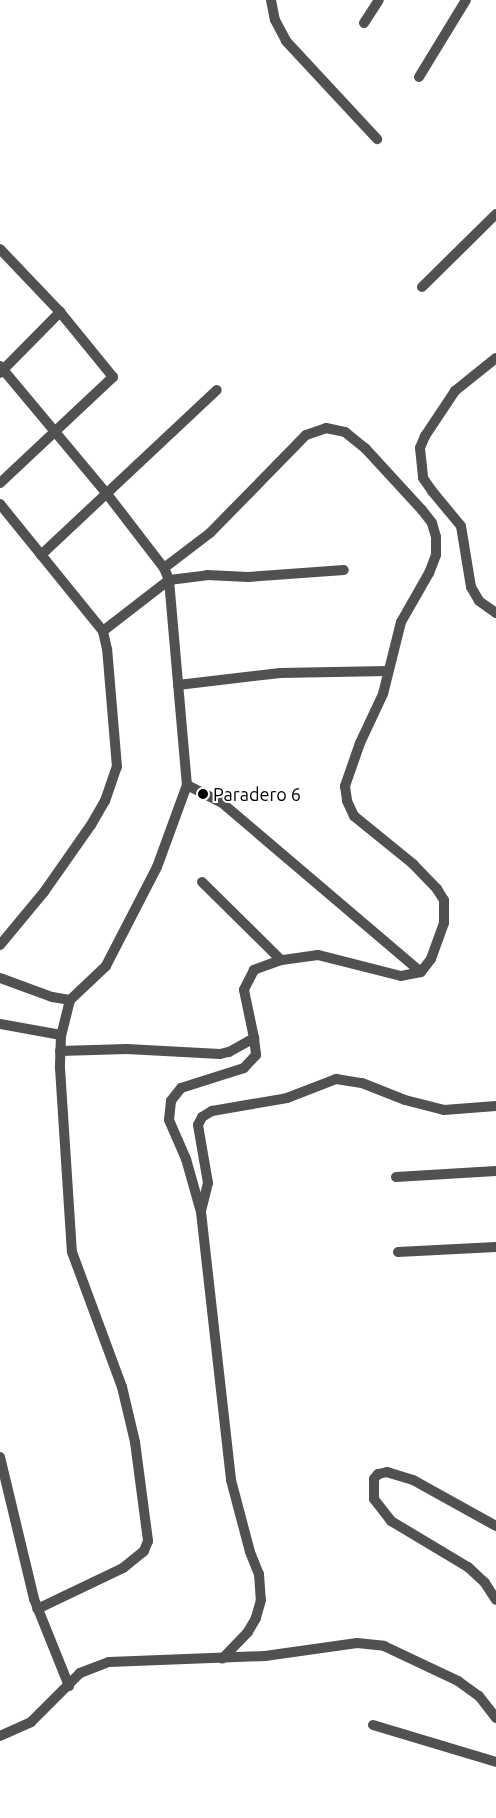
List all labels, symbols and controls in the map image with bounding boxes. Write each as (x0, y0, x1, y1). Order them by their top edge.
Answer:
place label: Paradero 6 (213, 783, 301, 805)
marker: Paradero 6 (197, 788, 209, 800)

